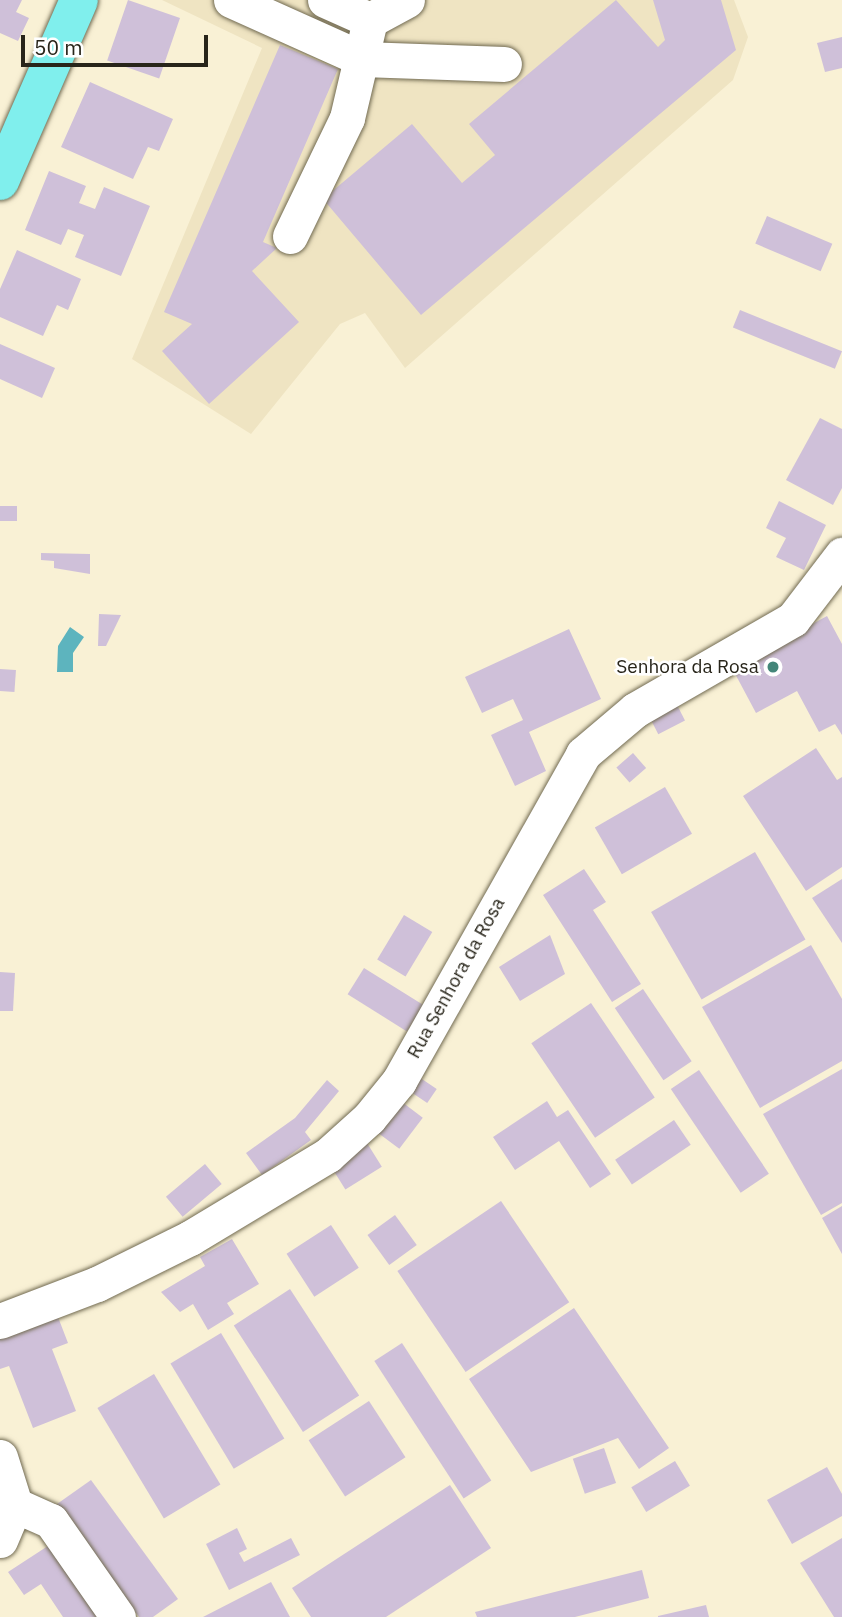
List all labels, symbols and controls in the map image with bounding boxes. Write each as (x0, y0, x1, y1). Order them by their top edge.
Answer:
scale bar (24, 21, 212, 65)
text: 50 m (34, 33, 83, 61)
place label: Senhora da Rosa (616, 656, 759, 678)
marker: Senhora da Rosa (765, 659, 781, 675)
street label: Rua Senhora da Rosa (402, 894, 510, 1062)

